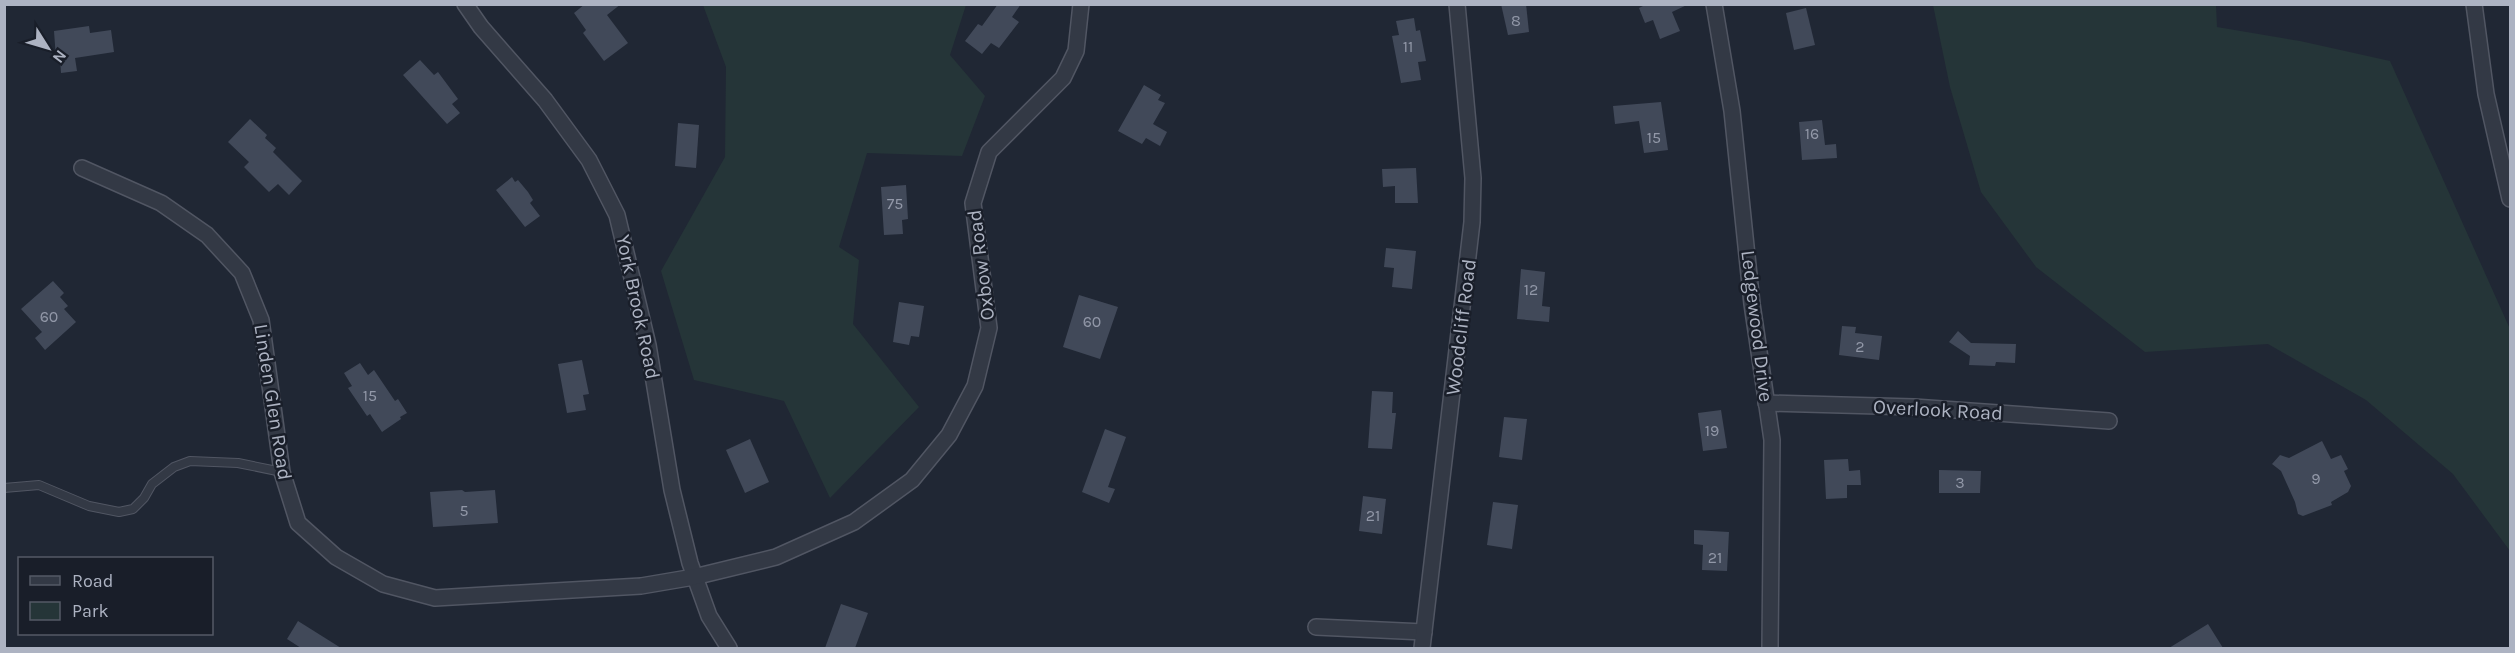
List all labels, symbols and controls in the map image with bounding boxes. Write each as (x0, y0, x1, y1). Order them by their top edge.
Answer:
house number: 8 (1511, 11, 1521, 30)
north arrow (18, 18, 78, 78)
house number: 11 (1403, 37, 1413, 56)
text: N (49, 46, 71, 67)
house number: 16 (1805, 124, 1819, 143)
house number: 15 (1647, 128, 1661, 147)
house number: 75 (887, 194, 903, 213)
street label: Oxbow Road (963, 208, 999, 322)
street label: York Brook Road (611, 233, 665, 381)
street label: Ledgewood Drive (1736, 249, 1778, 403)
street label: Woodcliff Road (1441, 257, 1481, 397)
house number: 12 (1524, 280, 1538, 299)
house number: 60 (40, 307, 58, 326)
house number: 60 (1083, 312, 1101, 331)
street label: Linden Glen Road (249, 322, 297, 482)
house number: 2 (1855, 337, 1865, 356)
house number: 15 (363, 386, 377, 405)
street label: Overlook Road (1872, 395, 2004, 425)
house number: 19 (1705, 421, 1719, 440)
house number: 9 (2311, 469, 2321, 488)
house number: 3 (1955, 473, 1965, 492)
house number: 5 (459, 501, 469, 520)
house number: 21 (1366, 506, 1380, 525)
house number: 21 (1708, 548, 1722, 567)
legend (18, 557, 213, 635)
text: Road (72, 570, 113, 592)
text: Park (72, 600, 109, 622)

